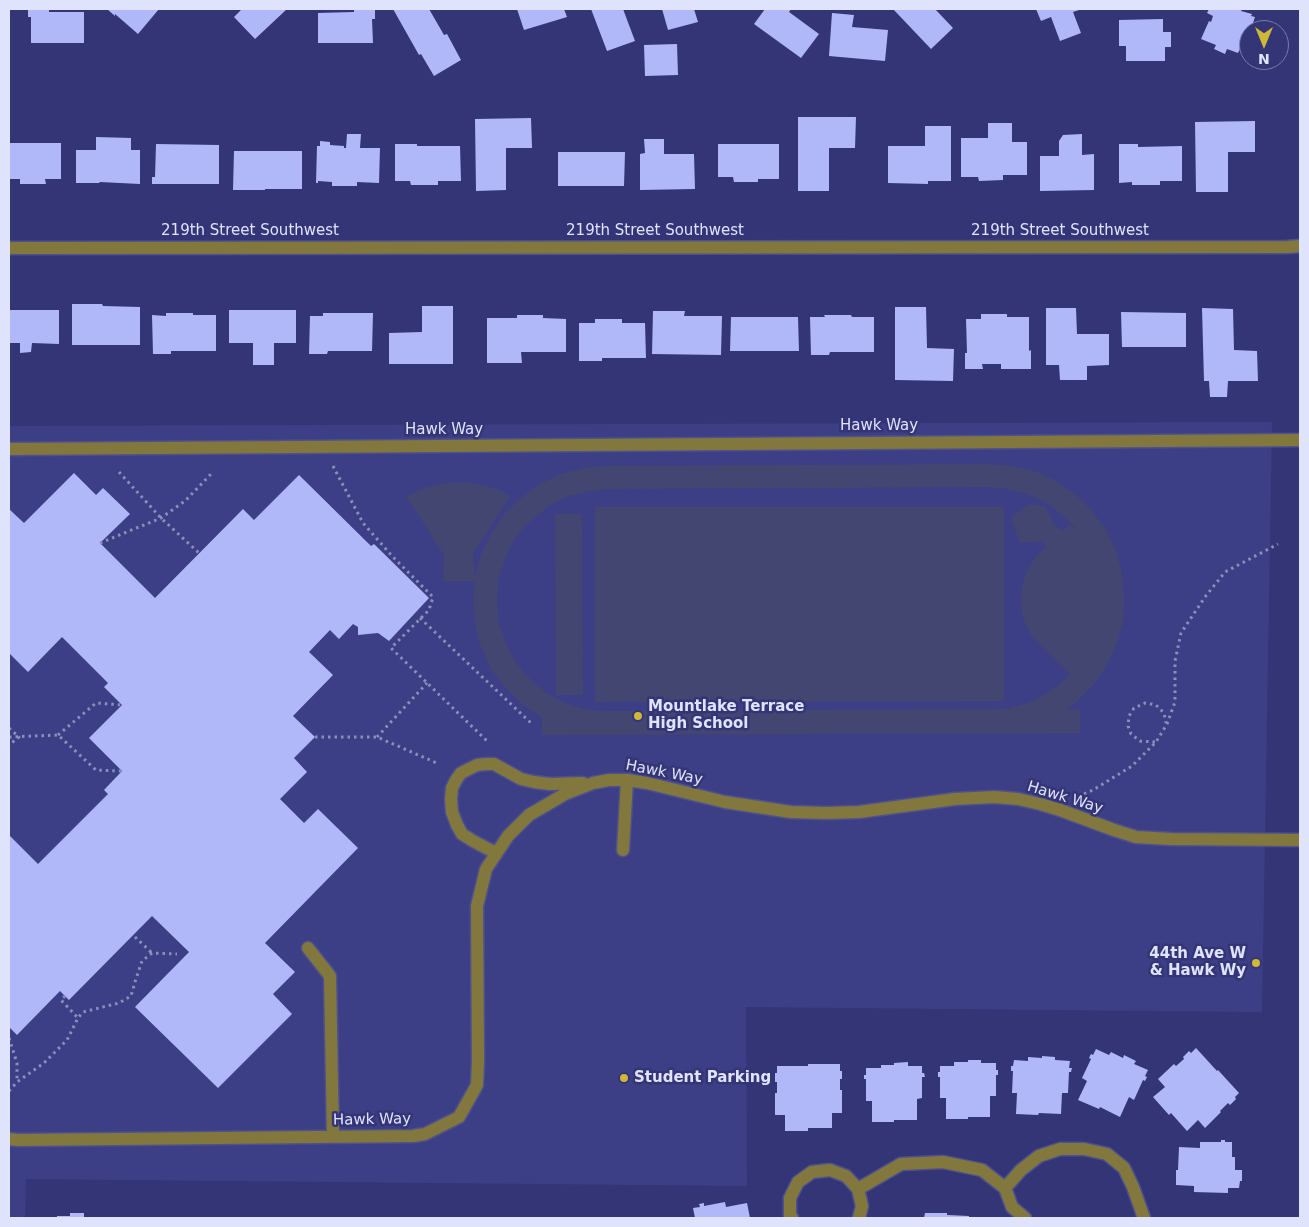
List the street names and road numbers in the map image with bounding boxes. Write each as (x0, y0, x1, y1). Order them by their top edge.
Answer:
street label: 219th Street Southwest (161, 222, 339, 240)
street label: 219th Street Southwest (566, 222, 744, 240)
street label: 219th Street Southwest (971, 222, 1149, 240)
street label: Hawk Way (840, 417, 918, 435)
street label: Hawk Way (405, 421, 483, 439)
street label: Hawk Way (624, 757, 704, 789)
street label: Hawk Way (1025, 778, 1105, 818)
street label: Hawk Way (333, 1110, 411, 1130)

